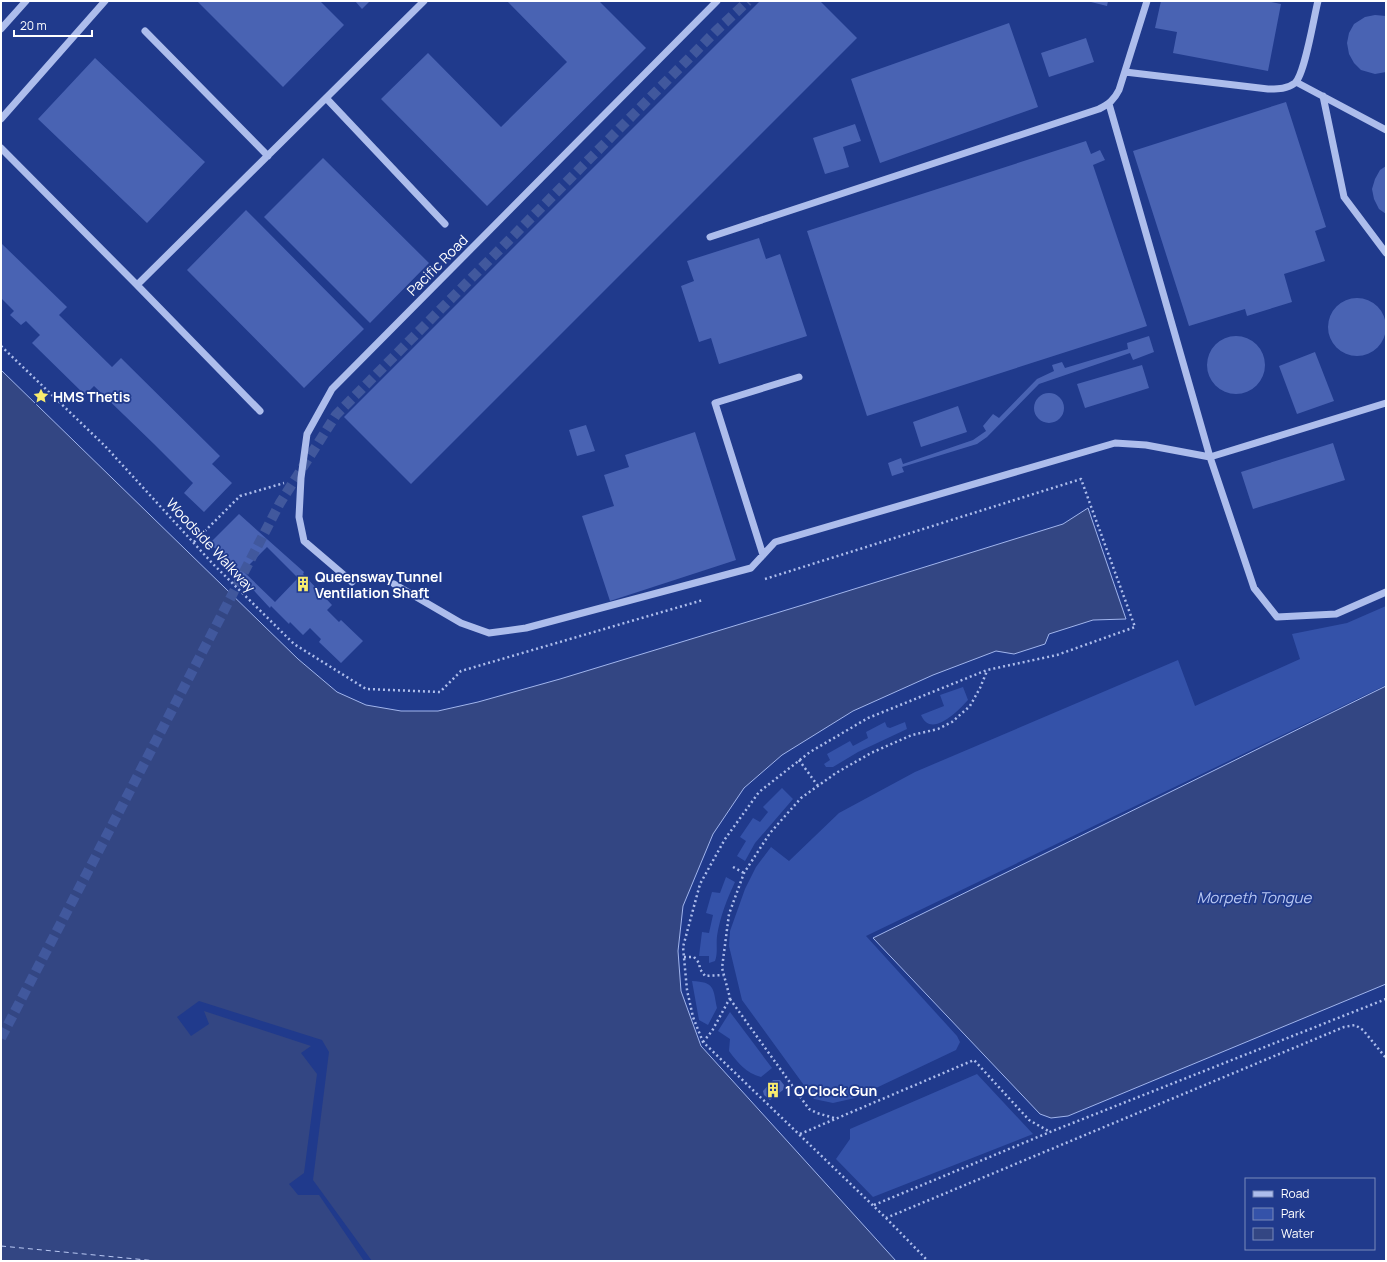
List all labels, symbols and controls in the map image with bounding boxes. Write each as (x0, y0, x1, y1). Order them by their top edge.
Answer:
scale bar (14, 12, 92, 38)
text: 20 m (20, 17, 47, 34)
street label: Pacific Road (402, 230, 472, 300)
place icon: HMS Thetis (32, 387, 50, 405)
place label: HMS Thetis (53, 387, 131, 406)
street label: Woodside Walkway (162, 494, 260, 597)
place label: Queensway Tunnel Ventilation Shaft (315, 567, 442, 602)
building icon: Queensway Tunnel Ventilation Shaft (294, 575, 312, 593)
water label: Morpeth Tongue (1197, 887, 1312, 908)
building icon: 1 O'Clock Gun (764, 1081, 782, 1099)
place label: 1 O'Clock Gun (785, 1081, 877, 1100)
legend (1245, 1178, 1375, 1250)
text: Road (1281, 1185, 1309, 1202)
text: Park (1281, 1205, 1306, 1222)
text: Water (1281, 1225, 1315, 1242)

